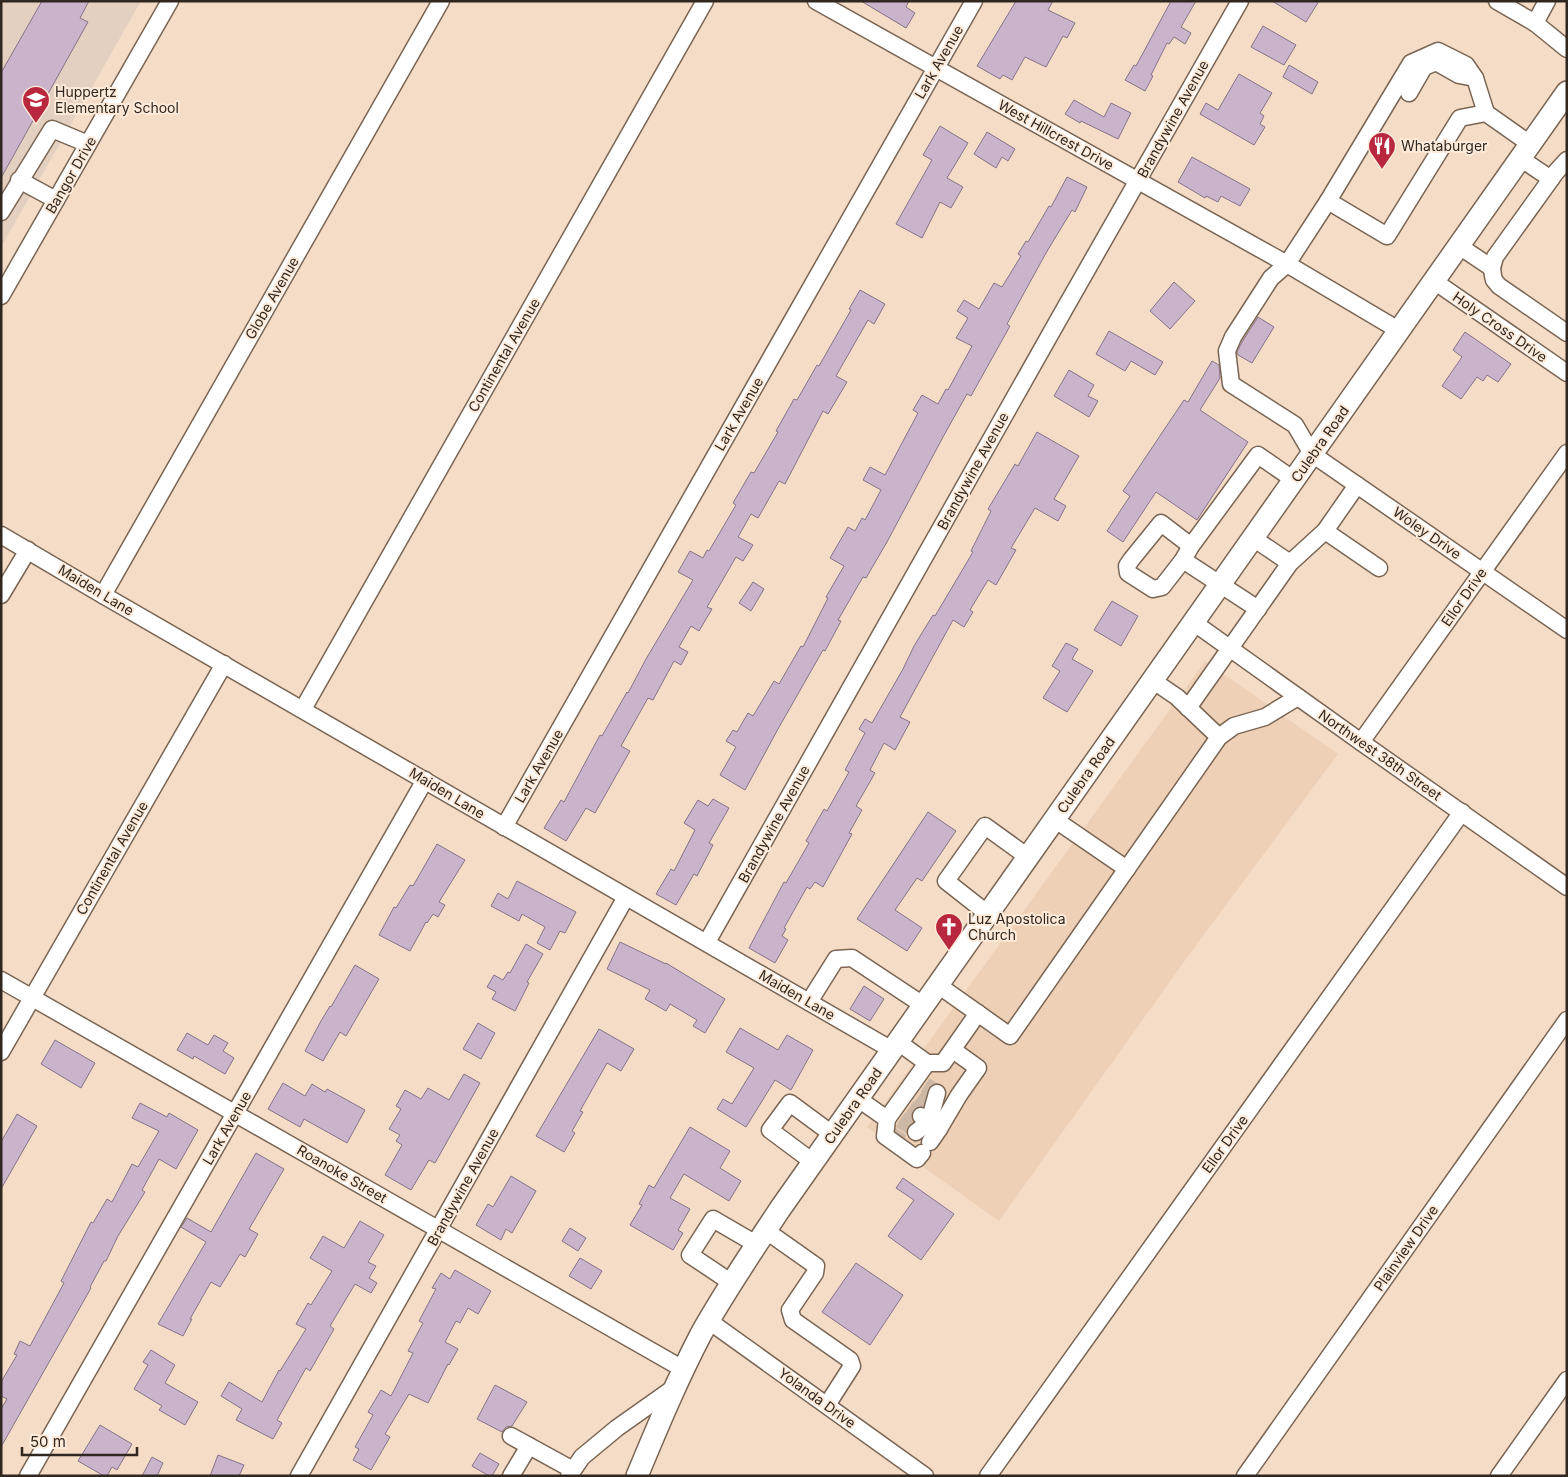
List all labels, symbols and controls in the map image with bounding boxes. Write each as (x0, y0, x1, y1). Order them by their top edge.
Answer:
street label: Lark Avenue (911, 22, 966, 102)
street label: Brandywine Avenue (1133, 57, 1212, 180)
place label: Huppertz Elementary School (55, 83, 179, 116)
school or university icon: Huppertz Elementary School (21, 85, 51, 124)
street label: West Hillcrest Drive (995, 96, 1117, 173)
restaurant icon: Whataburger (1367, 131, 1397, 170)
street label: Bangor Drive (42, 133, 99, 216)
place label: Whataburger (1401, 137, 1487, 154)
street label: Globe Avenue (241, 254, 302, 342)
street label: Holy Cross Drive (1450, 288, 1551, 365)
street label: Continental Avenue (464, 295, 543, 415)
street label: Lark Avenue (711, 374, 766, 454)
street label: Culebra Road (1287, 402, 1352, 485)
street label: Brandywine Avenue (933, 409, 1012, 532)
street label: Woley Drive (1390, 503, 1465, 562)
street label: Maiden Lane (55, 560, 137, 619)
street label: Ellor Drive (1437, 564, 1490, 629)
street label: Northwest 38th Street (1316, 706, 1445, 804)
street label: Lark Avenue (511, 726, 566, 806)
street label: Culebra Road (1053, 733, 1118, 816)
street label: Brandywine Avenue (734, 762, 813, 885)
street label: Maiden Lane (406, 763, 488, 822)
street label: Continental Avenue (72, 798, 151, 918)
place label: Luz Apostolica Church (968, 910, 1066, 943)
church icon: Luz Apostolica Church (934, 912, 964, 951)
street label: Maiden Lane (756, 966, 838, 1023)
street label: Culebra Road (820, 1064, 885, 1147)
street label: Lark Avenue (199, 1088, 254, 1168)
street label: Ellor Drive (1198, 1111, 1251, 1176)
street label: Brandywine Avenue (423, 1125, 502, 1248)
street label: Roanoke Street (294, 1141, 391, 1206)
street label: Plainview Drive (1370, 1201, 1442, 1294)
street label: Yolanda Drive (775, 1364, 859, 1431)
scale bar (22, 1424, 138, 1456)
text: 50 m (30, 1432, 66, 1451)

